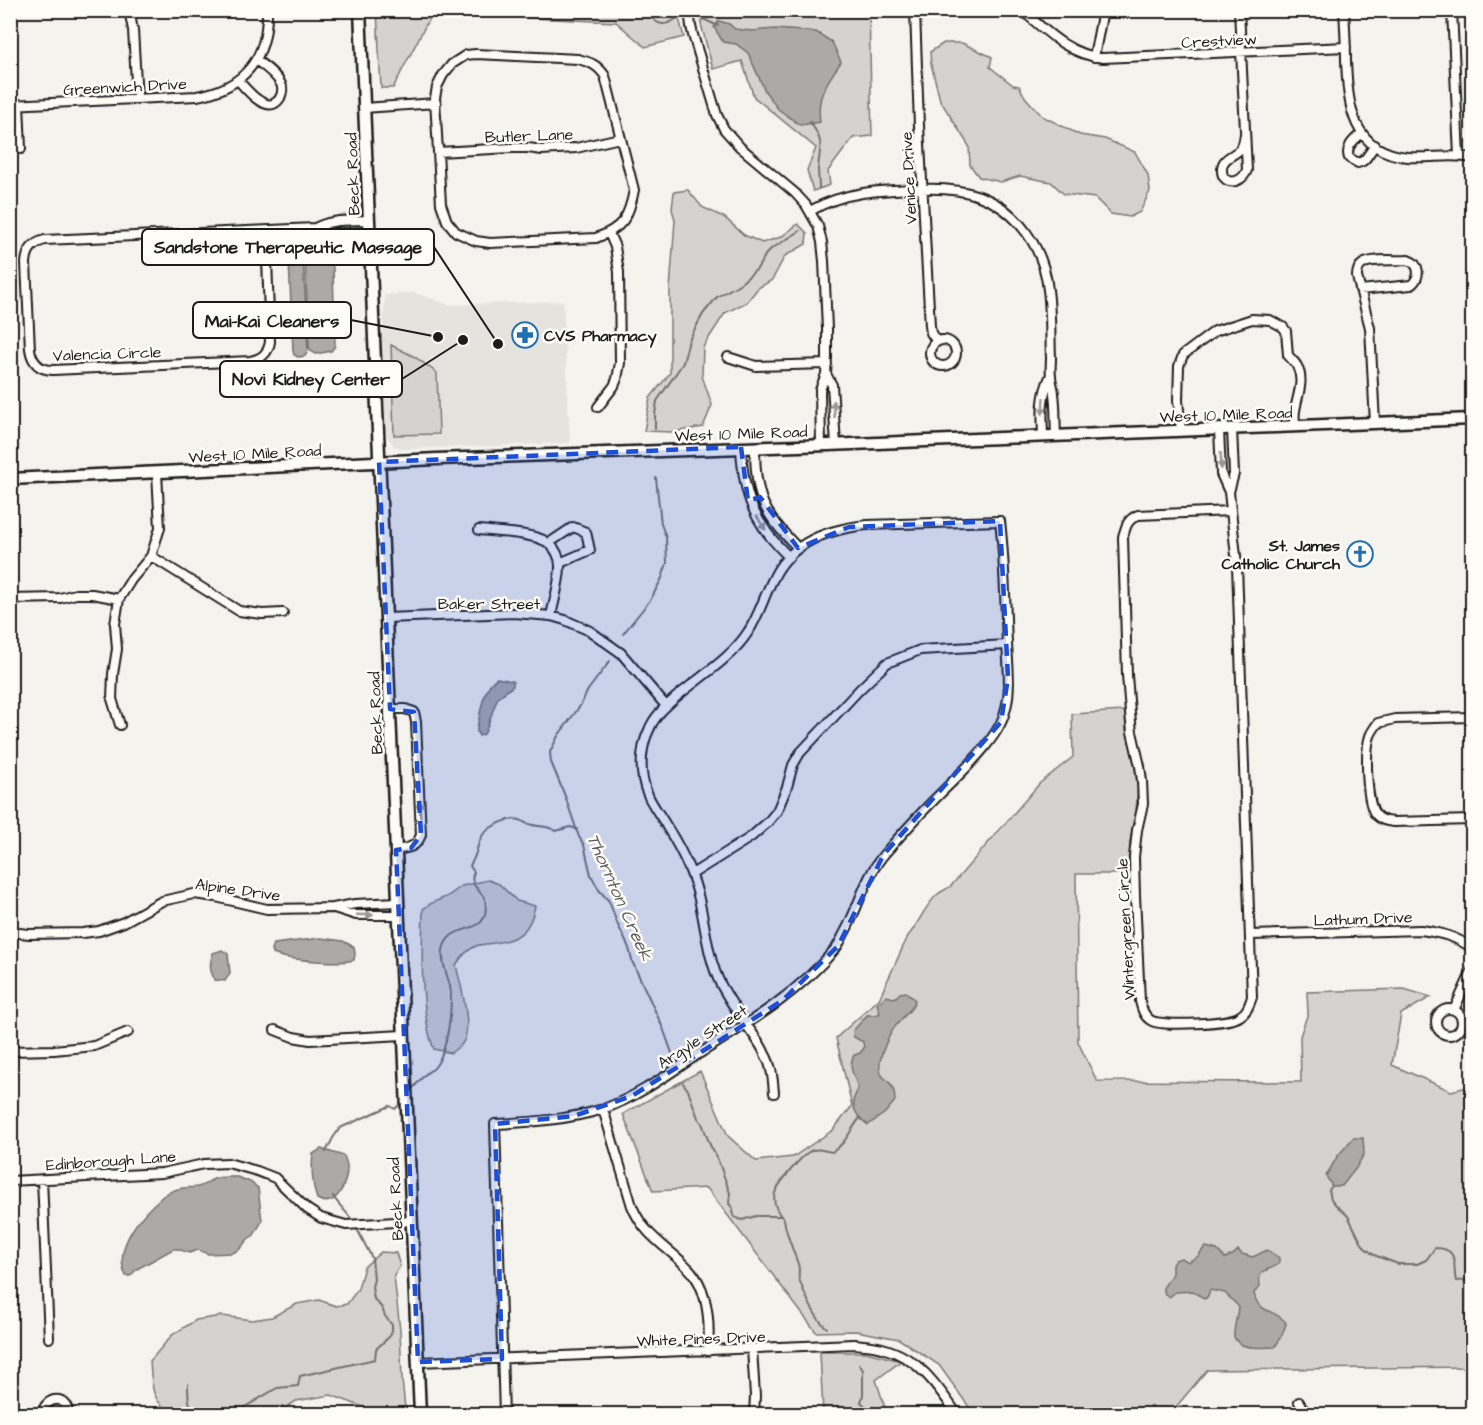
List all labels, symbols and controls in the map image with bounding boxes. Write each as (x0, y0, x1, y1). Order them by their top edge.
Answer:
street label: Crestview (1181, 28, 1257, 54)
street label: Greenwich Drive (63, 73, 188, 101)
street label: Butler Lane (485, 123, 574, 149)
street label: Venice Drive (896, 131, 922, 225)
street label: Beck Road (341, 132, 365, 216)
callout: Sandstone Therapeutic Massage (142, 229, 434, 265)
text: Sandstone Therapeutic Massage (153, 235, 422, 261)
callout: Mai-Kai Cleaners (193, 302, 351, 338)
text: Mai-Kai Cleaners (205, 309, 339, 334)
pharmacy icon: CVS Pharmacy (510, 320, 540, 350)
place label: CVS Pharmacy (544, 325, 657, 348)
street label: Valencia Circle (53, 341, 162, 367)
callout: Novi Kidney Center (220, 361, 402, 397)
text: Novi Kidney Center (232, 367, 390, 393)
one-way arrow (1039, 396, 1048, 415)
one-way arrow (829, 399, 838, 418)
street label: West 10 Mile Road (1159, 402, 1293, 428)
street label: West 10 Mile Road (674, 421, 808, 447)
street label: West 10 Mile Road (188, 440, 322, 468)
one-way arrow (1216, 452, 1225, 471)
one-way arrow (755, 515, 766, 531)
place label: St. James Catholic Church (1221, 535, 1341, 575)
church icon: St. James Catholic Church (1345, 539, 1375, 569)
street label: Baker Street (438, 593, 541, 615)
street label: Beck Road (364, 671, 388, 755)
one-way arrow (416, 799, 425, 818)
water label: Thornton Creek (580, 830, 659, 965)
street label: Wintergreen Circle (1111, 857, 1142, 1000)
street label: Alpine Drive (194, 873, 282, 907)
street label: Lathum Drive (1313, 906, 1413, 932)
one-way arrow (356, 910, 375, 920)
street label: Argyle Street (653, 999, 753, 1075)
street label: Edinborough Lane (45, 1145, 177, 1178)
street label: Beck Road (383, 1157, 409, 1241)
street label: White Pines Drive (636, 1326, 766, 1352)

